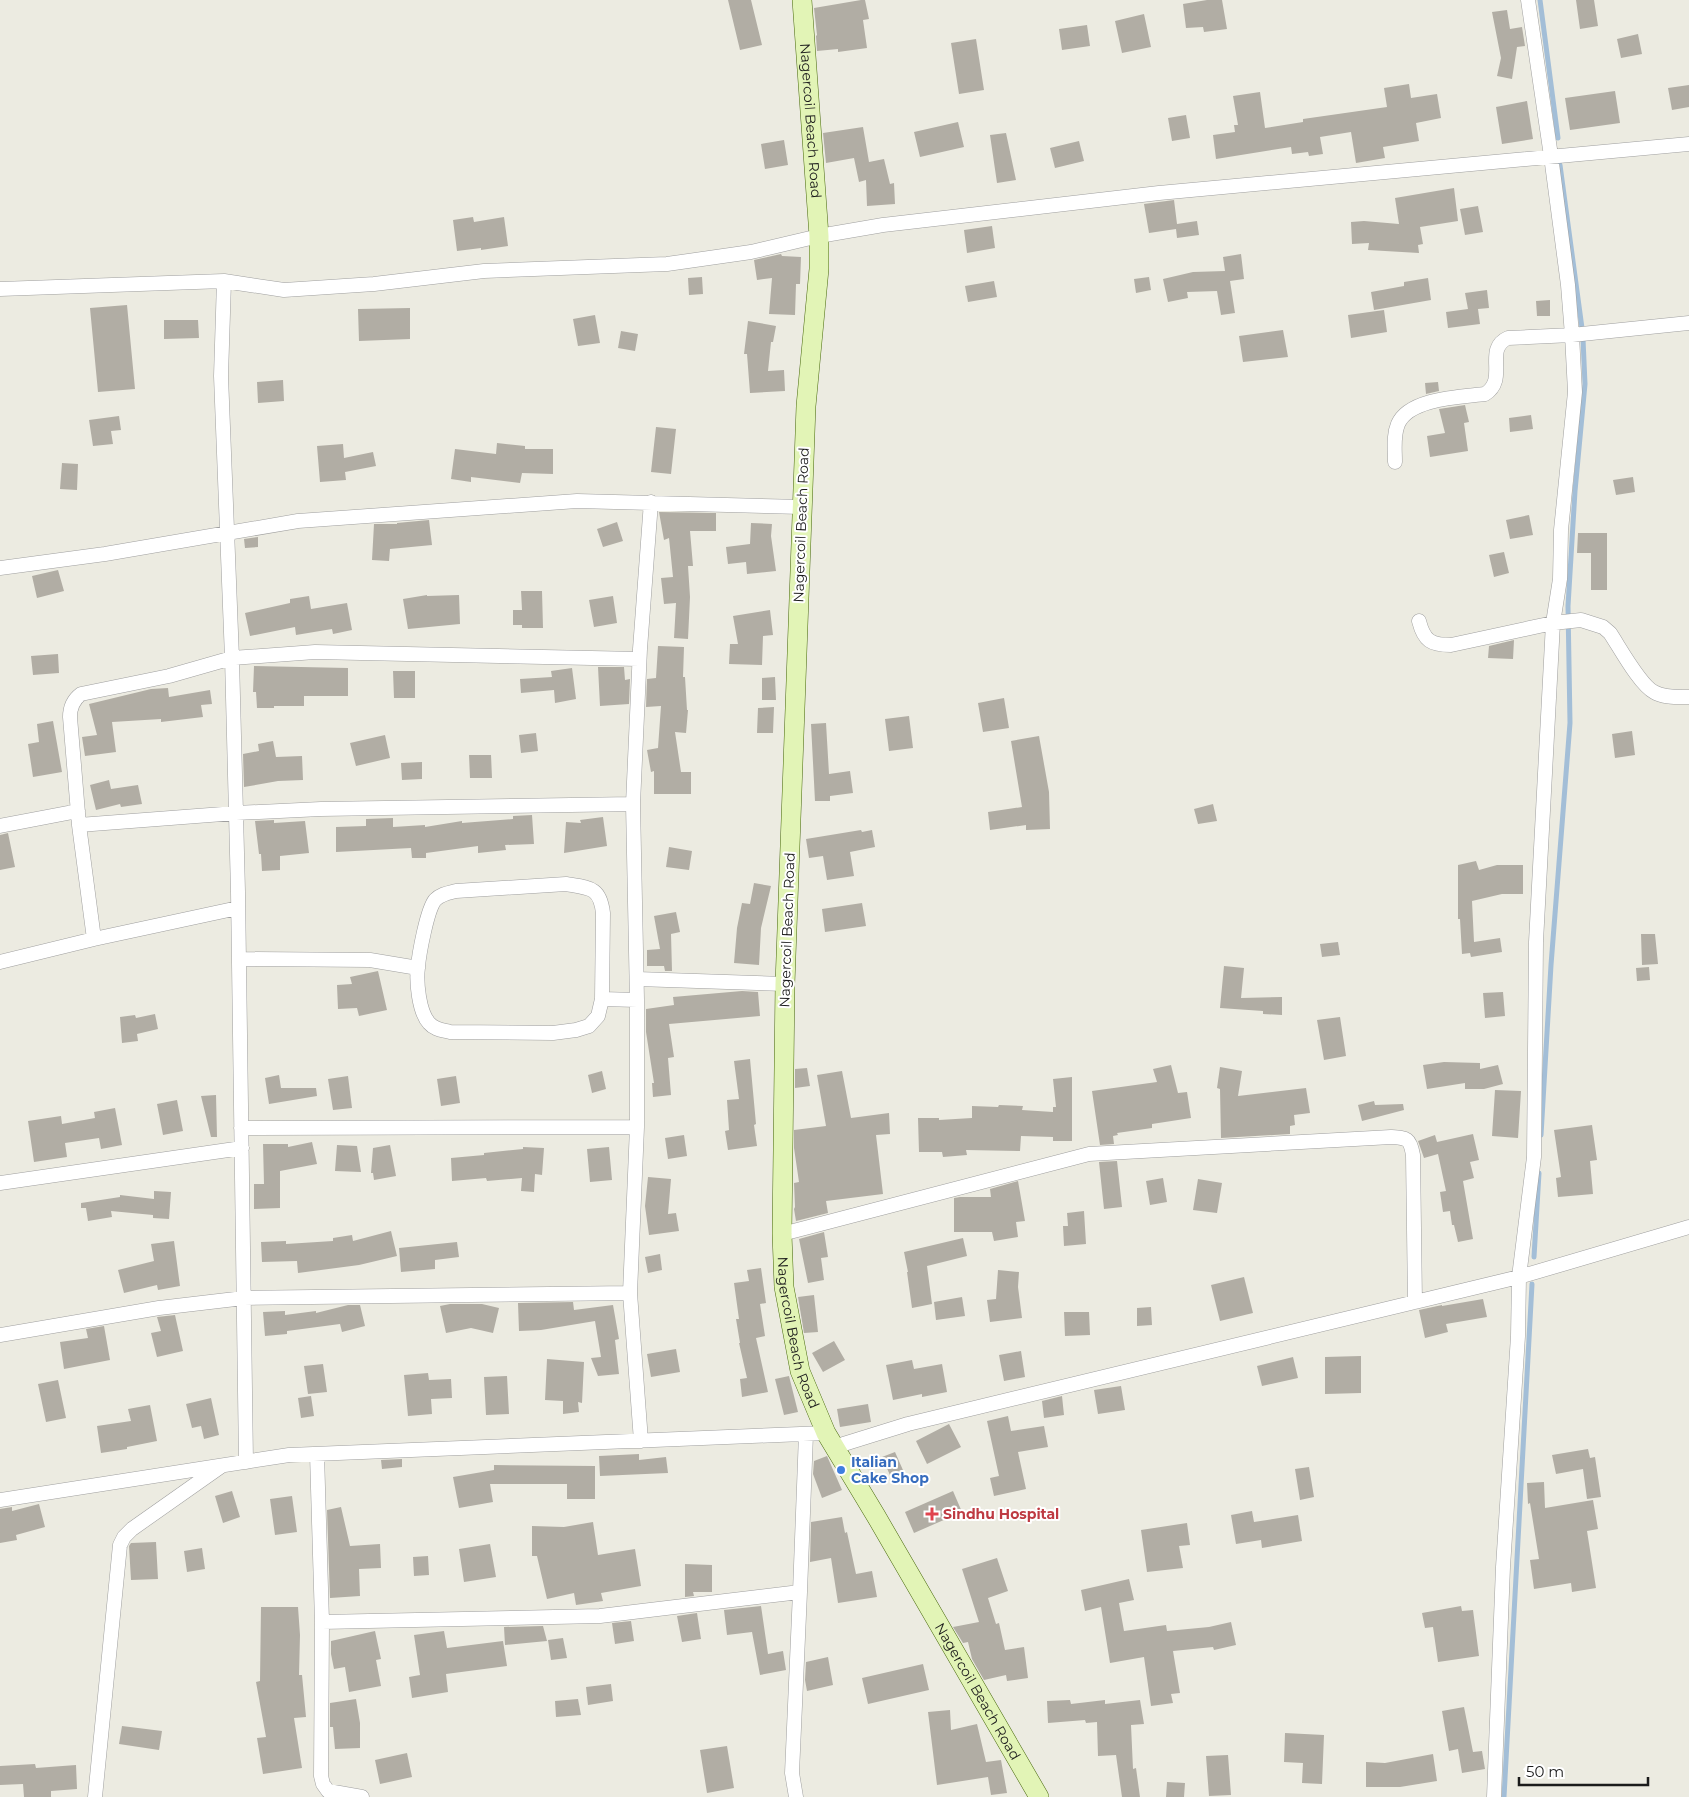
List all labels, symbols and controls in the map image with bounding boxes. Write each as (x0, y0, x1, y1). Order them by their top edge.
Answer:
street label: Nagercoil Beach Road (796, 42, 825, 199)
street label: Nagercoil Beach Road (789, 447, 813, 603)
street label: Nagercoil Beach Road (775, 852, 799, 1008)
street label: Nagercoil Beach Road (774, 1256, 824, 1411)
place label: Italian Cake Shop (851, 1453, 929, 1487)
marker: Italian Cake Shop (835, 1464, 847, 1476)
place label: Sindhu Hospital (943, 1505, 1059, 1523)
marker: Sindhu Hospital (925, 1507, 939, 1521)
street label: Nagercoil Beach Road (931, 1620, 1025, 1763)
scale bar (1519, 1754, 1648, 1786)
text: 50 m (1526, 1762, 1564, 1781)

